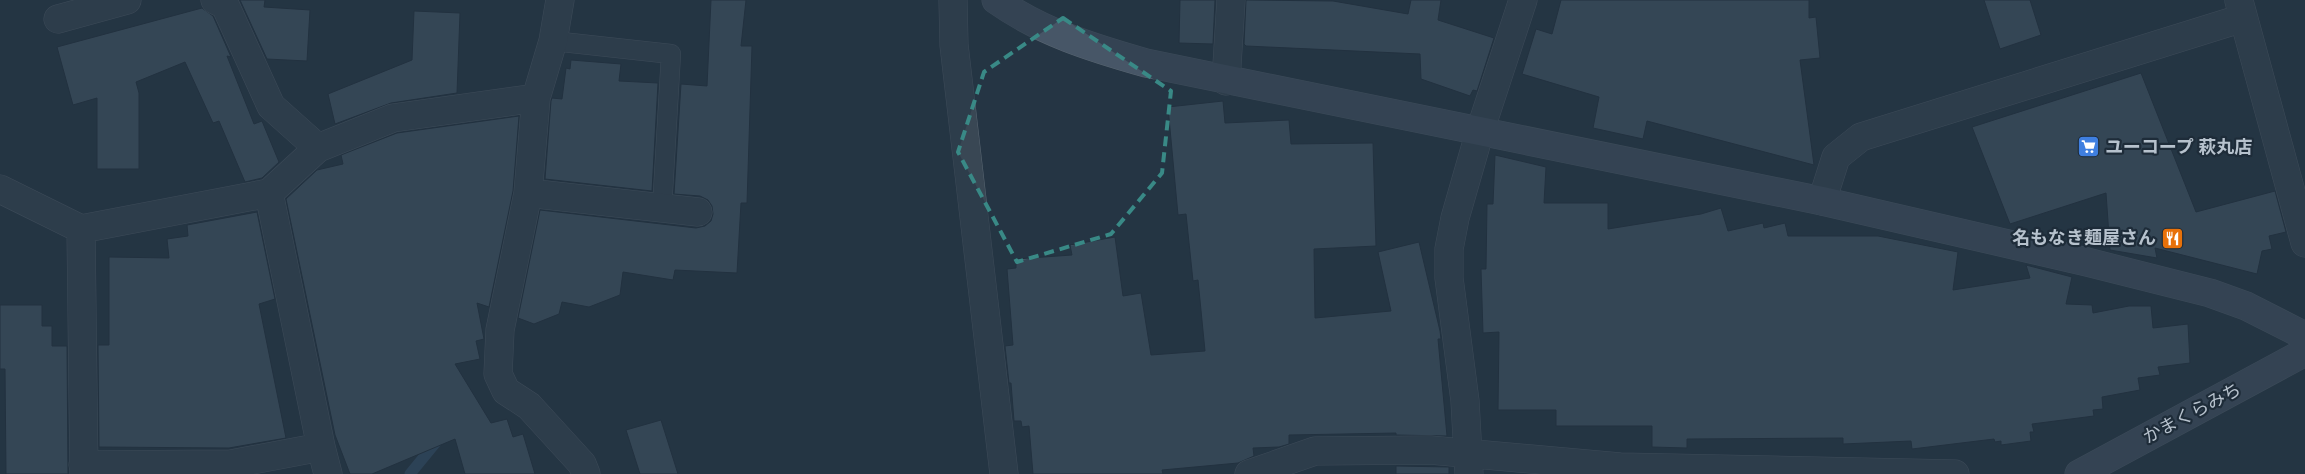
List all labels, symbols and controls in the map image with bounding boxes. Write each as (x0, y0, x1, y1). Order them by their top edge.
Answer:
supermarket icon: ユーコープ 萩丸店 (2077, 135, 2101, 159)
place label: ユーコープ 萩丸店 (2105, 136, 2252, 158)
restaurant icon: 名もなき麺屋さん (2160, 226, 2184, 250)
place label: 名もなき麺屋さん (2012, 227, 2156, 249)
street label: かまくらみち (2139, 378, 2245, 448)

